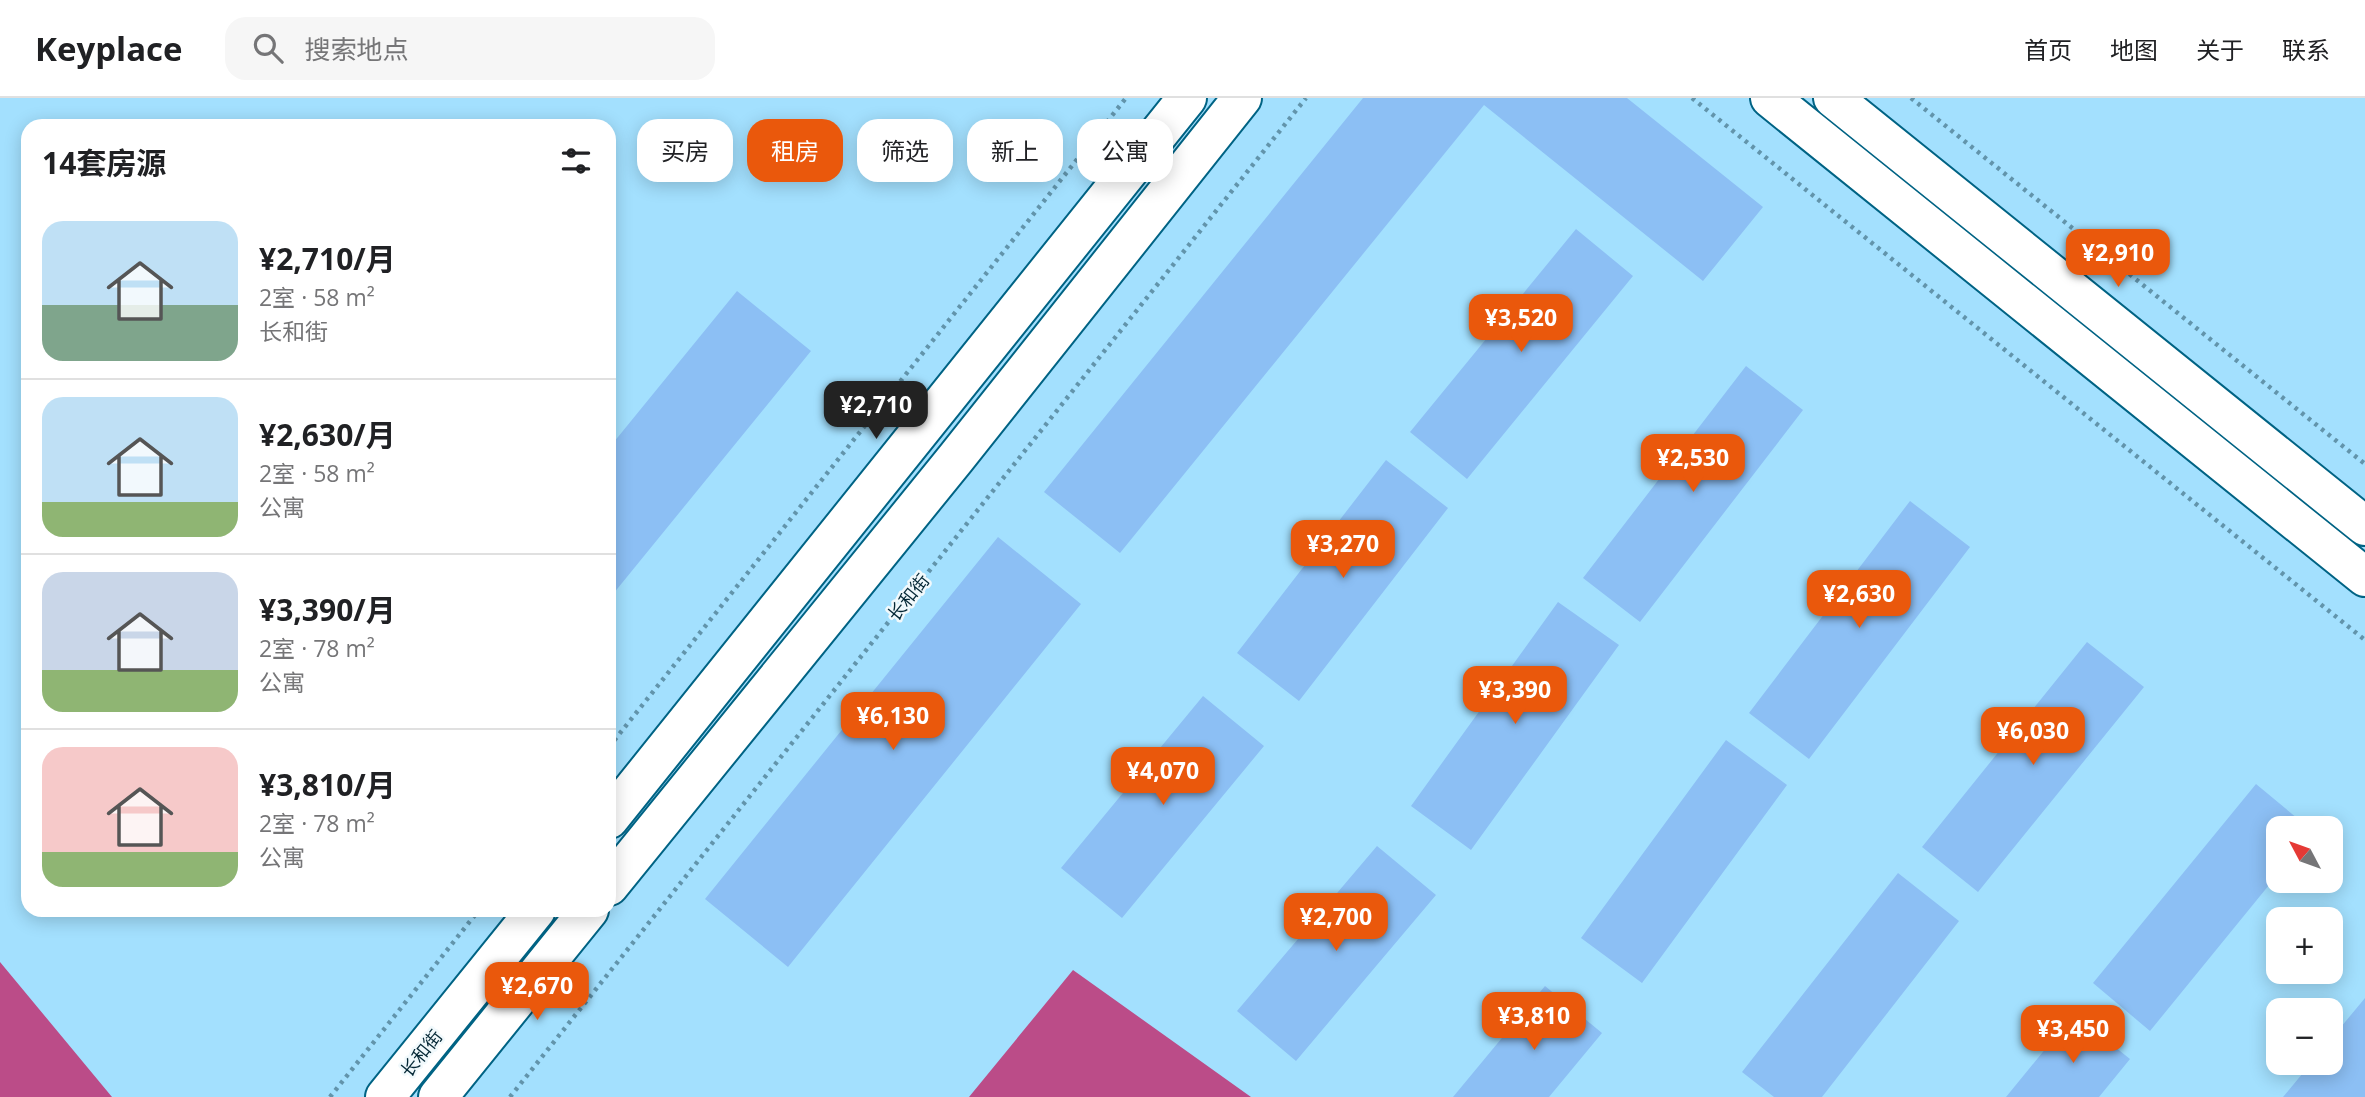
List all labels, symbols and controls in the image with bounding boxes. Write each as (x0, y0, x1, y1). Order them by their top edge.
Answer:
search box (225, 17, 715, 80)
text: Keyplace (35, 26, 183, 71)
icon: search (249, 29, 287, 67)
text: 搜索地点 (305, 31, 409, 67)
text: 首页 (2024, 33, 2072, 66)
text: 地图 (2110, 33, 2158, 66)
text: 关于 (2196, 33, 2244, 66)
text: 联系 (2282, 33, 2330, 66)
chip: 买房 (637, 119, 733, 182)
chip: 租房 (747, 119, 843, 182)
chip: 筛选 (857, 119, 953, 182)
chip: 新上 (967, 119, 1063, 182)
chip: 公寓 (1077, 119, 1173, 182)
text: 14套房源 (42, 142, 166, 183)
icon: filters (557, 142, 595, 180)
pin: ¥2,910 (2061, 230, 2175, 289)
text: ¥2,910 (2082, 236, 2154, 268)
text: ¥2,710/月 (259, 238, 396, 279)
icon: home (98, 249, 182, 333)
text: 2室 · 58 m² (259, 281, 375, 313)
pin: ¥3,520 (1464, 294, 1578, 354)
text: ¥3,520 (1485, 301, 1557, 333)
text: 长和街 (259, 315, 328, 347)
pin: ¥2,710 (819, 382, 933, 441)
text: ¥2,710 (840, 388, 912, 420)
text: ¥2,630/月 (259, 414, 396, 455)
icon: home (98, 425, 182, 509)
pin: ¥2,530 (1636, 434, 1750, 494)
text: ¥2,530 (1657, 441, 1729, 473)
text: 2室 · 58 m² (259, 457, 375, 489)
text: 公寓 (259, 491, 305, 523)
pin: ¥3,270 (1286, 520, 1400, 580)
text: ¥3,270 (1307, 527, 1379, 559)
street label: 长和街 (882, 568, 934, 626)
pin: ¥2,630 (1802, 570, 1916, 630)
text: ¥2,630 (1823, 577, 1895, 609)
text: ¥3,390/月 (259, 589, 396, 630)
icon: home (98, 600, 182, 684)
text: 2室 · 78 m² (259, 632, 375, 664)
text: 公寓 (259, 666, 305, 698)
pin: ¥3,390 (1458, 666, 1572, 726)
text: ¥3,390 (1479, 673, 1551, 705)
pin: ¥6,130 (836, 692, 950, 752)
text: ¥6,130 (857, 699, 929, 731)
pin: ¥6,030 (1976, 708, 2090, 767)
text: ¥6,030 (1997, 714, 2069, 746)
pin: ¥4,070 (1106, 748, 1220, 807)
text: ¥4,070 (1127, 754, 1199, 786)
text: ¥3,810/月 (259, 764, 396, 805)
icon: home (98, 775, 182, 859)
text: 2室 · 78 m² (259, 807, 375, 839)
north arrow (2266, 816, 2343, 892)
map controls (2266, 816, 2343, 1075)
text: 公寓 (259, 841, 305, 873)
pin: ¥2,700 (1279, 894, 1393, 953)
text: ¥2,700 (1300, 900, 1372, 932)
button: + (2266, 907, 2343, 984)
pin: ¥2,670 (480, 962, 594, 1022)
text: ¥2,670 (501, 969, 573, 1001)
pin: ¥3,810 (1477, 992, 1591, 1052)
button: − (2266, 998, 2343, 1075)
text: ¥3,810 (1498, 999, 1570, 1031)
pin: ¥3,450 (2016, 1006, 2130, 1065)
text: ¥3,450 (2037, 1012, 2109, 1044)
street label: 长和街 (395, 1024, 447, 1082)

